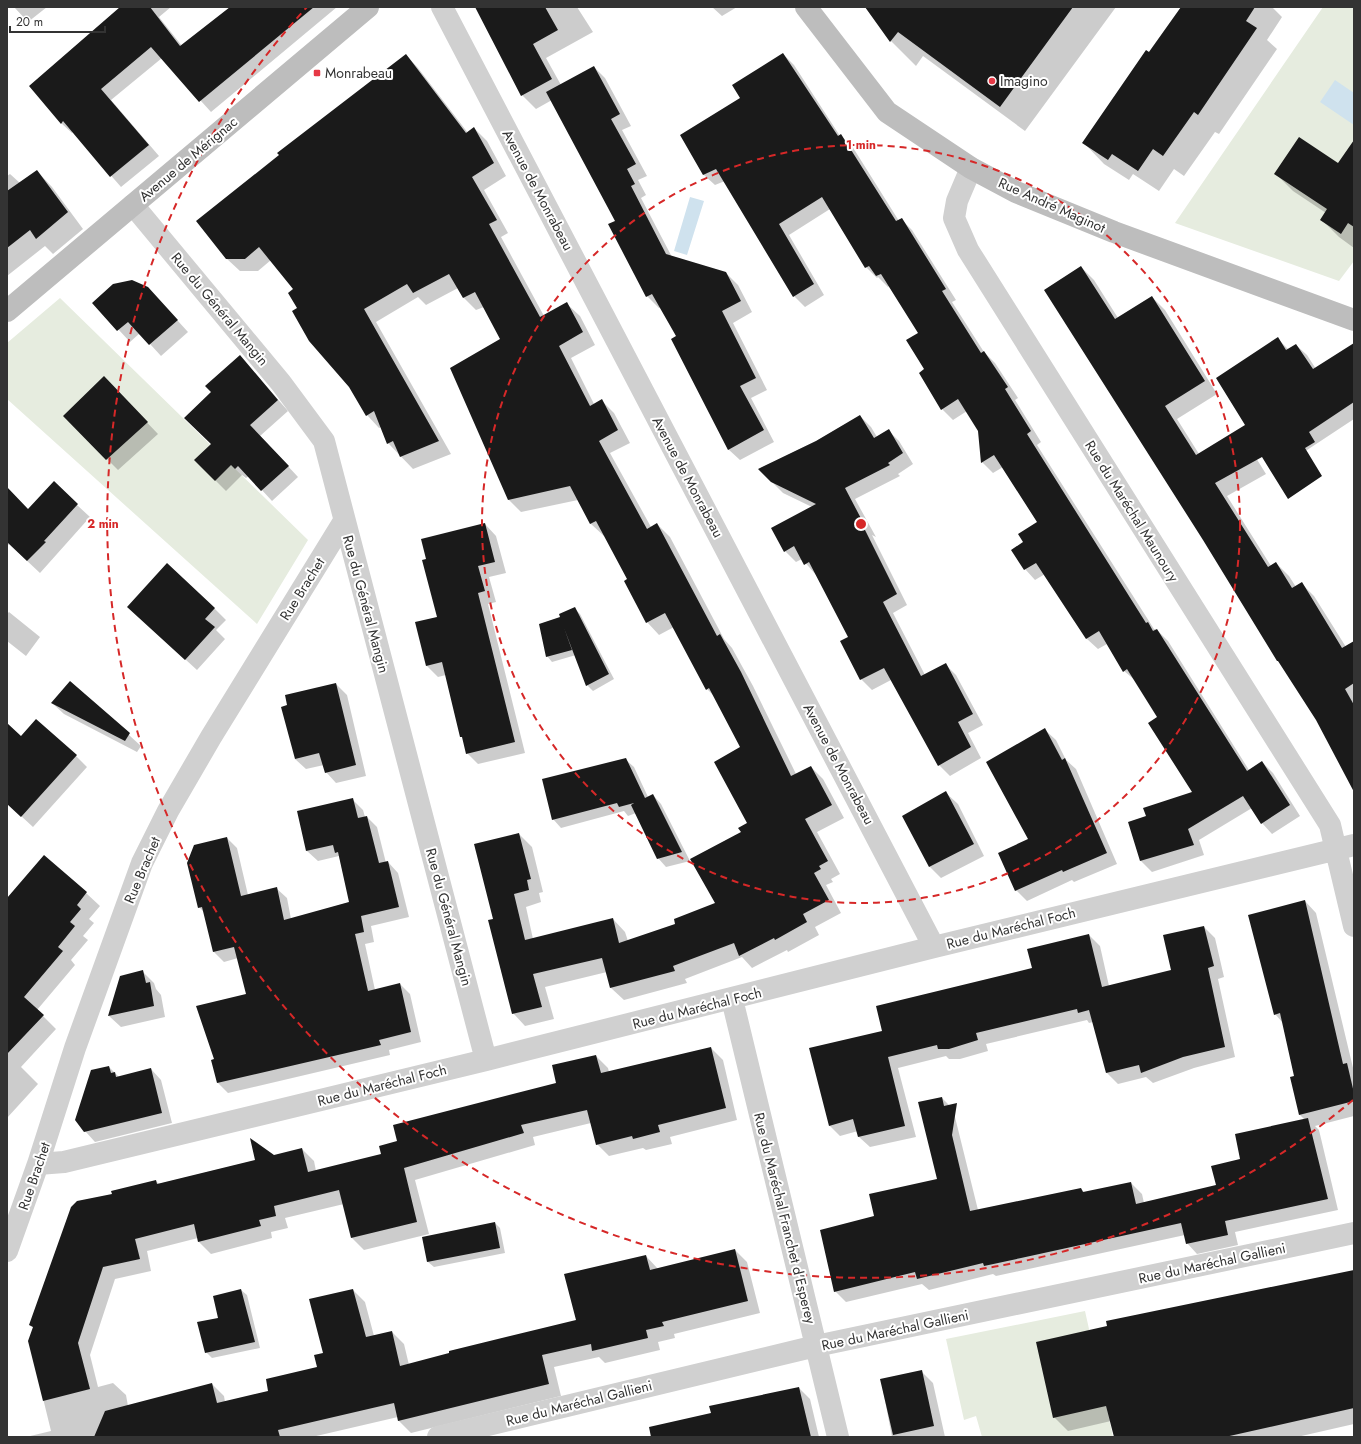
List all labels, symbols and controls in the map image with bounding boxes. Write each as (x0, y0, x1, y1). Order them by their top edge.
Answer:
scale bar (10, 8, 105, 34)
text: 20 m (16, 13, 43, 31)
place label: Monrabeau (325, 63, 392, 83)
marker: Monrabeau (312, 68, 322, 78)
place label: Imagino (1000, 71, 1048, 91)
marker: Imagino (987, 76, 997, 86)
street label: Avenue de Mérignac (134, 112, 242, 206)
street label: Avenue de Monrabeau (498, 126, 578, 254)
text: 1 min (846, 136, 876, 154)
street label: Rue André Maginot (995, 172, 1109, 238)
street label: Rue du Général Mangin (167, 248, 273, 370)
street label: Avenue de Monrabeau (648, 413, 728, 541)
street label: Rue du Maréchal Maunoury (1080, 436, 1184, 586)
text: 2 min (87, 515, 119, 533)
centre of rings (854, 517, 868, 531)
street label: Rue du Général Mangin (338, 533, 394, 675)
street label: Rue Brachet (275, 553, 330, 624)
street label: Avenue de Monrabeau (799, 700, 879, 828)
street label: Rue Brachet (119, 833, 165, 906)
street label: Rue du Général Mangin (421, 846, 477, 988)
street label: Rue du Maréchal Foch (944, 902, 1078, 954)
street label: Rue du Maréchal Foch (630, 982, 764, 1034)
street label: Rue du Maréchal Foch (315, 1059, 449, 1111)
street label: Rue du Maréchal Franchet d'Esperey (749, 1110, 821, 1326)
street label: Rue Brachet (13, 1139, 55, 1213)
street label: Rue du Maréchal Gallieni (1137, 1238, 1287, 1288)
street label: Rue du Maréchal Gallieni (820, 1305, 970, 1355)
street label: Rue du Maréchal Gallieni (504, 1375, 654, 1431)

